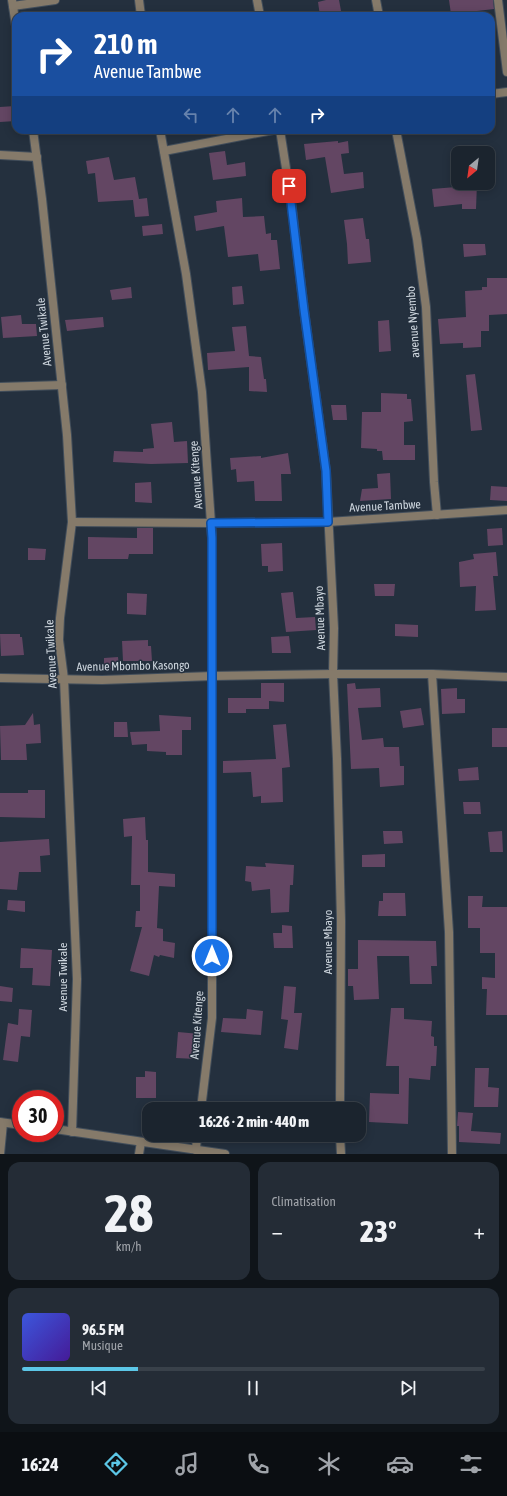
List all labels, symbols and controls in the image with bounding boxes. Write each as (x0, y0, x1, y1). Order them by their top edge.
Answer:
icon: right (28, 28, 80, 80)
text: 210 m (94, 28, 157, 60)
text: Avenue Tambwe (94, 61, 201, 82)
icon: left (180, 104, 202, 126)
icon: ahead (222, 104, 244, 126)
icon: ahead (264, 104, 286, 126)
icon: right (306, 104, 328, 126)
north arrow (451, 146, 495, 190)
map controls (451, 146, 495, 190)
pin (272, 169, 306, 203)
icon: arrive (278, 175, 300, 197)
street label: avenue Nyembo (403, 285, 422, 358)
street label: Avenue Twikale (33, 297, 55, 367)
street label: Avenue Kitenge (187, 440, 205, 510)
street label: Avenue Tambwe (349, 497, 421, 515)
street label: Avenue Mbayo (312, 585, 328, 651)
street label: Avenue Twikale (42, 619, 60, 689)
street label: Avenue Mbombo Kasongo (76, 658, 190, 674)
street label: Avenue Mbayo (321, 909, 335, 974)
position arrow (191, 935, 233, 977)
street label: Avenue Twikale (56, 943, 70, 1011)
street label: Avenue Kitenge (188, 990, 206, 1060)
speed limit sign: 30 (12, 1090, 64, 1142)
text: 16:26 · 2 min · 440 m (199, 1113, 309, 1130)
text: 28 (104, 1183, 153, 1243)
text: Climatisation (272, 1194, 336, 1209)
text: 23° (360, 1214, 396, 1248)
text: − (272, 1218, 283, 1244)
text: + (474, 1218, 485, 1244)
text: km/h (116, 1239, 142, 1254)
text: 96.5 FM (82, 1321, 124, 1338)
text: Musique (82, 1338, 123, 1353)
icon: previous (88, 1377, 110, 1399)
icon: pause (242, 1377, 264, 1399)
icon: next (397, 1377, 419, 1399)
icon: directions (102, 1450, 130, 1478)
icon: music (173, 1450, 201, 1478)
icon: phone (244, 1450, 272, 1478)
icon: climate (315, 1450, 343, 1478)
icon: car (386, 1450, 414, 1478)
icon: filters (457, 1450, 485, 1478)
text: 16:24 (22, 1454, 59, 1475)

